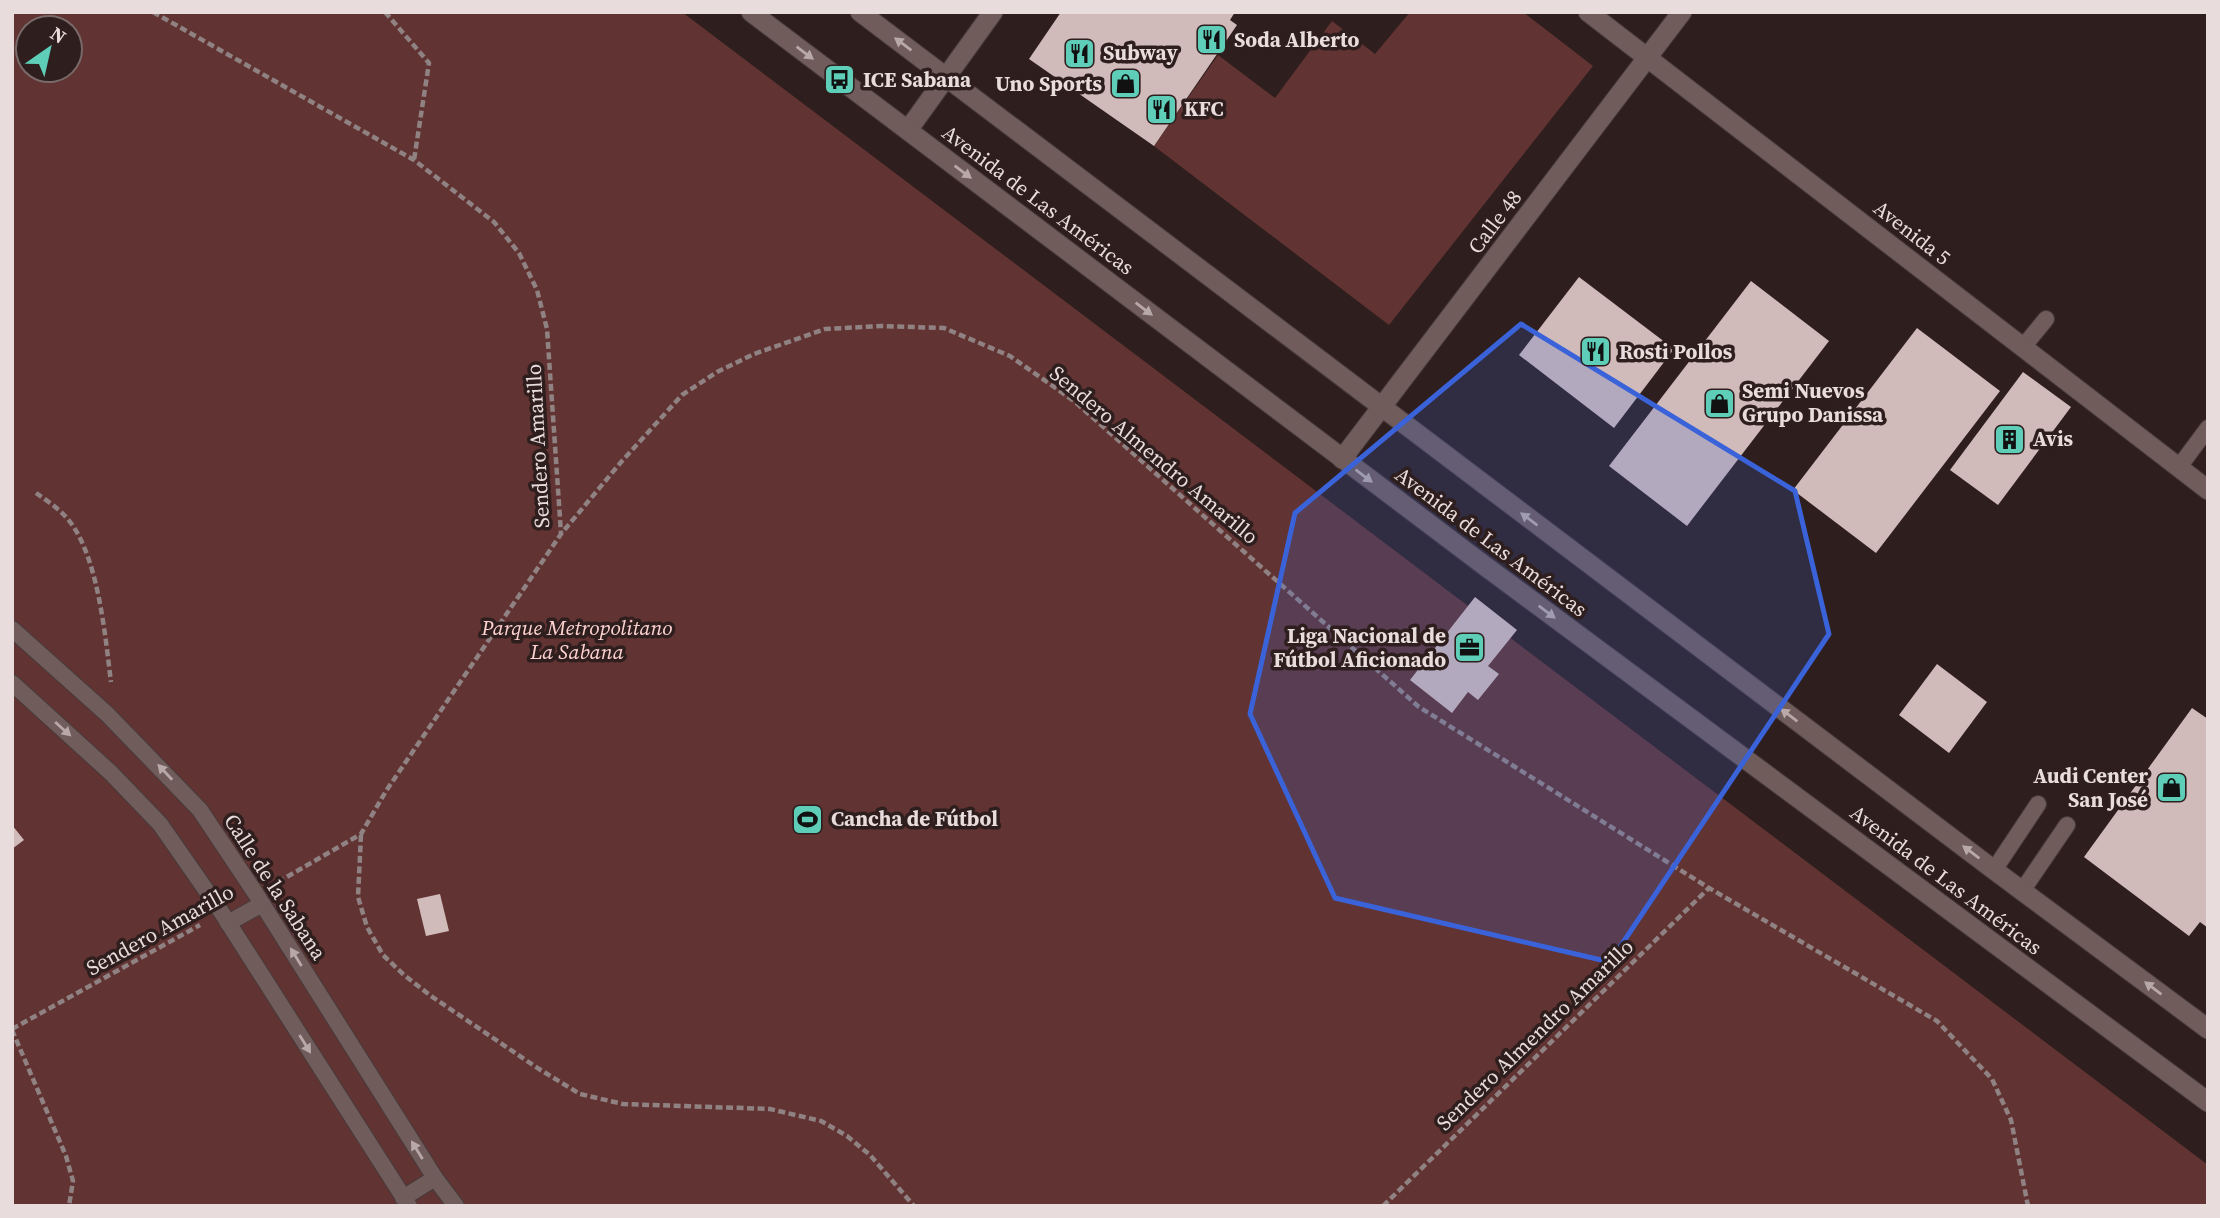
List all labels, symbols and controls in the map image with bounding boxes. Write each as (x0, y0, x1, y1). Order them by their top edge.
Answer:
north arrow (14, 14, 84, 84)
text: N (45, 20, 72, 50)
restaurant icon: Soda Alberto (1194, 23, 1228, 57)
place label: Soda Alberto (1234, 25, 1359, 54)
restaurant icon: Subway (1063, 36, 1097, 70)
one-way arrow (895, 37, 913, 52)
place label: Subway (1103, 38, 1178, 67)
one-way arrow (796, 46, 814, 61)
bus stop icon: ICE Sabana (823, 63, 857, 97)
place label: ICE Sabana (863, 65, 972, 94)
shop icon: Uno Sports (1108, 67, 1142, 101)
place label: Uno Sports (995, 69, 1102, 98)
restaurant icon: KFC (1144, 92, 1178, 126)
place label: KFC (1184, 94, 1224, 123)
street label: Avenida de Las Américas (936, 118, 1140, 281)
one-way arrow (953, 164, 971, 179)
street label: Calle 48 (1461, 184, 1528, 260)
street label: Avenida 5 (1868, 193, 1957, 272)
one-way arrow (1135, 301, 1153, 315)
restaurant icon: Rosti Pollos (1579, 335, 1613, 369)
place label: Rosti Pollos (1619, 337, 1733, 366)
street label: Sendero Almendro Amarillo (1044, 359, 1265, 551)
street label: Sendero Amarillo (519, 363, 556, 529)
place label: Semi Nuevos Grupo Danissa (1742, 376, 1884, 429)
shop icon: Semi Nuevos Grupo Danissa (1702, 386, 1736, 420)
building icon: Avis (1993, 422, 2027, 456)
place label: Avis (2033, 424, 2074, 453)
street label: Avenida de Las Américas (1389, 460, 1593, 623)
one-way arrow (1355, 468, 1373, 483)
one-way arrow (1521, 511, 1539, 526)
one-way arrow (1537, 605, 1556, 619)
park label: Parque Metropolitano La Sabana (480, 613, 673, 666)
place label: Liga Nacional de Fútbol Aficionado (1273, 621, 1446, 674)
office icon: Liga Nacional de Fútbol Aficionado (1452, 631, 1486, 665)
one-way arrow (1780, 708, 1798, 722)
one-way arrow (54, 721, 72, 737)
place label: Audi Center San José (2033, 761, 2148, 814)
one-way arrow (157, 764, 173, 781)
shop icon: Audi Center San José (2154, 771, 2188, 805)
street label: Avenida de Las Américas (1844, 798, 2048, 961)
sports icon: Cancha de Fútbol (791, 802, 825, 836)
place label: Cancha de Fútbol (831, 804, 998, 833)
street label: Calle de la Sabana (217, 808, 334, 966)
one-way arrow (1962, 845, 1980, 860)
street label: Sendero Amarillo (81, 877, 239, 982)
street label: Sendero Almendro Amarillo (1430, 932, 1640, 1137)
one-way arrow (289, 948, 302, 967)
one-way arrow (2144, 981, 2162, 995)
one-way arrow (298, 1034, 311, 1053)
one-way arrow (410, 1140, 423, 1160)

